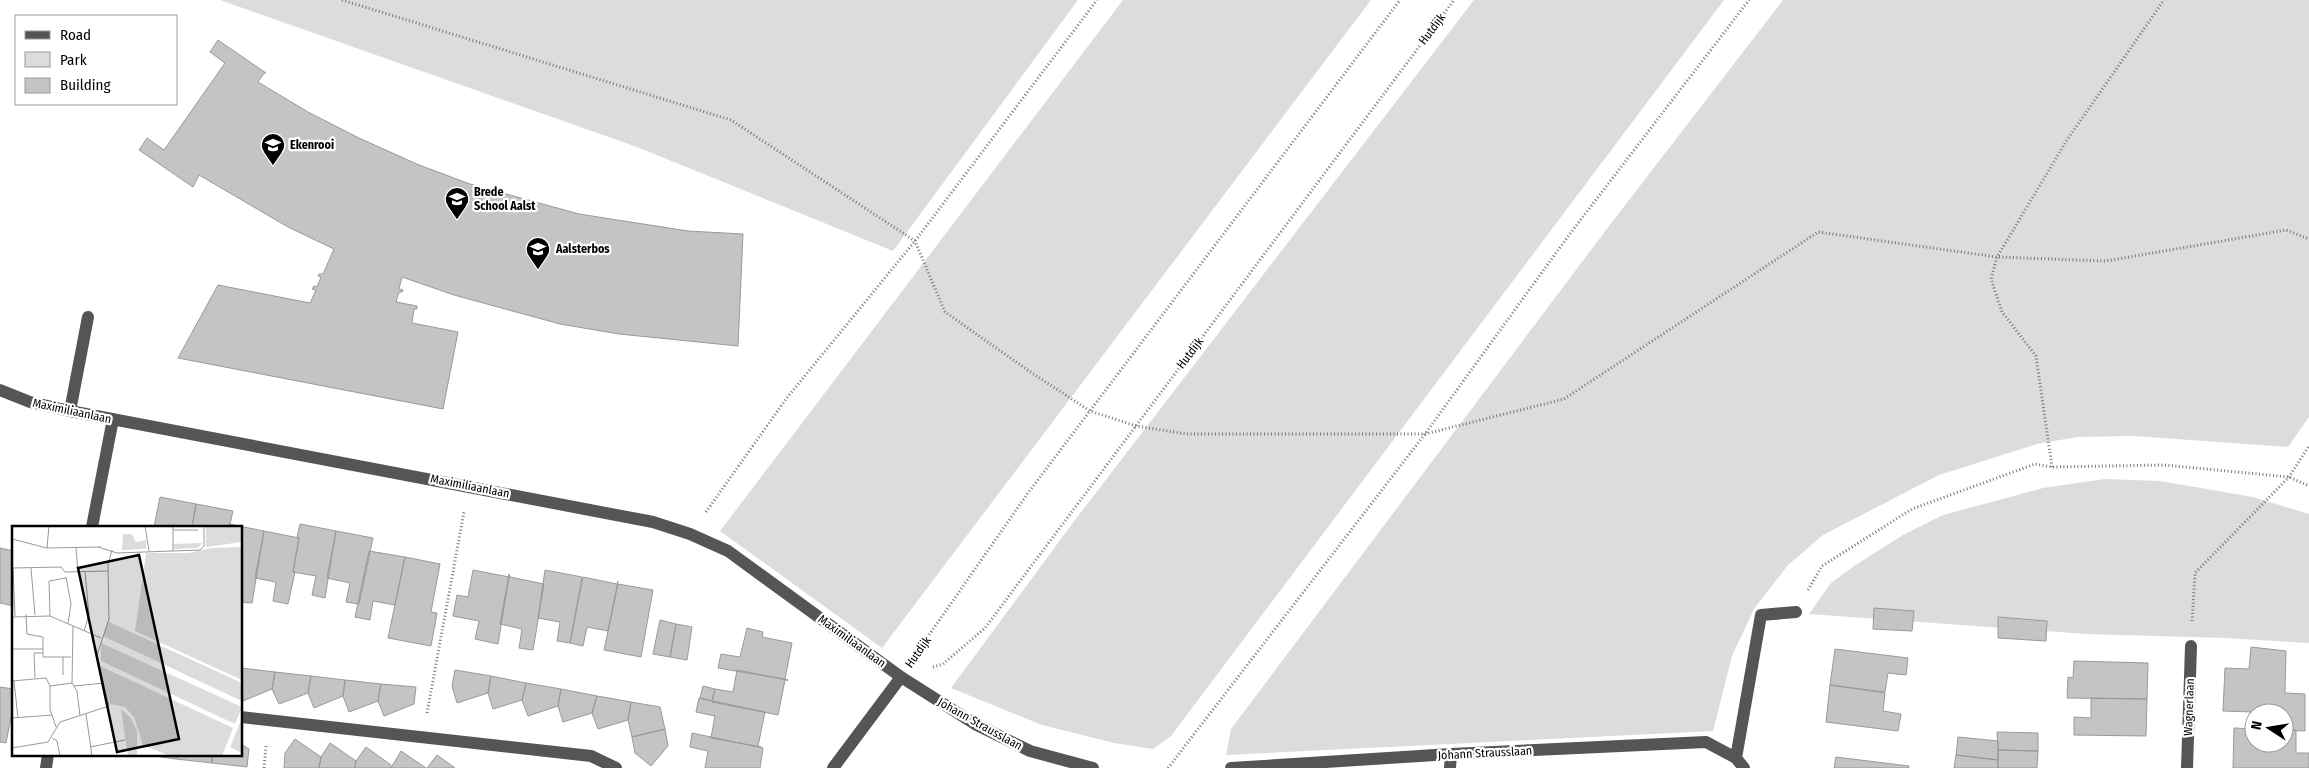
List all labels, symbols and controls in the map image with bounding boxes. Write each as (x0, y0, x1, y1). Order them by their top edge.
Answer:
street label: Hutdijk (1416, 10, 1448, 47)
legend (15, 15, 178, 105)
text: Road (60, 26, 91, 44)
text: Park (60, 51, 87, 69)
text: Building (60, 76, 111, 94)
school or university icon: Ekenrooi (260, 132, 286, 166)
place label: Ekenrooi (290, 138, 334, 152)
place label: Brede School Aalst (474, 185, 536, 213)
school or university icon: Brede School Aalst (444, 186, 470, 220)
school or university icon: Aalsterbos (525, 236, 551, 270)
place label: Aalsterbos (555, 242, 610, 256)
street label: Hutdijk (1174, 334, 1206, 371)
street label: Maximiliaanlaan (31, 396, 113, 426)
street label: Maximiliaanlaan (429, 471, 511, 501)
inset map (12, 526, 242, 756)
street label: Maximiliaanlaan (815, 612, 889, 670)
street label: Hutdijk (902, 633, 934, 671)
street label: Wagnerlaan (2181, 678, 2197, 736)
street label: Johann Strausslaan (935, 695, 1025, 753)
north arrow (2244, 703, 2294, 753)
text: N (2248, 720, 2266, 731)
street label: Johann Strausslaan (1438, 744, 1532, 762)

